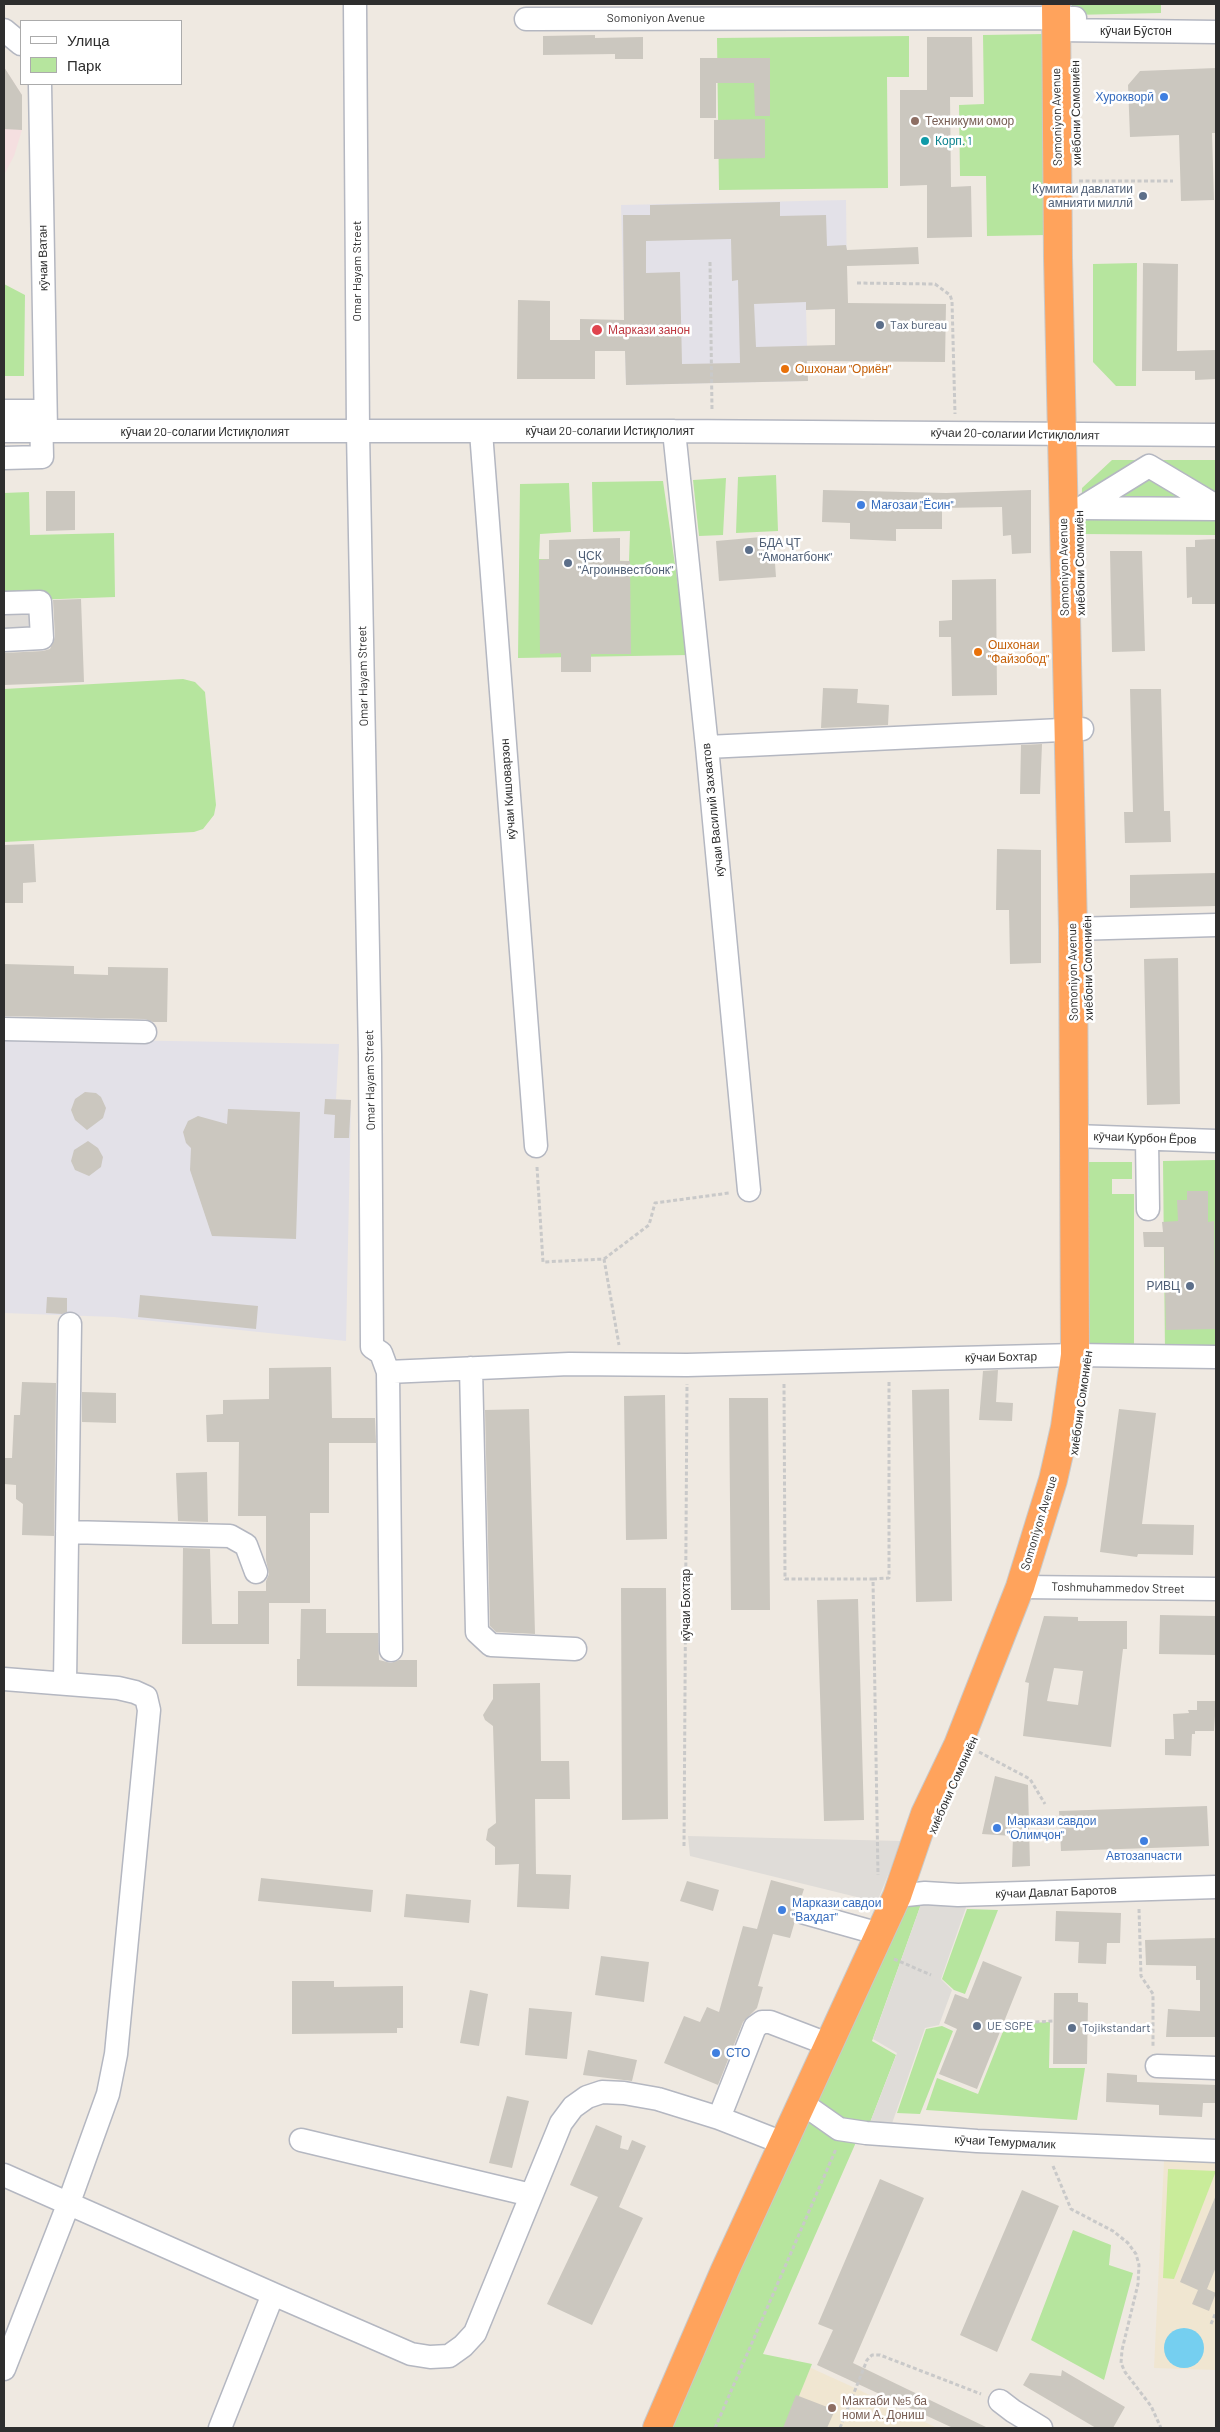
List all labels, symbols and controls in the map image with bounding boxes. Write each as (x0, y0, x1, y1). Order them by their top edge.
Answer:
street label: Somoniyon Avenue (607, 11, 705, 25)
legend (20, 20, 182, 85)
street label: кӯчаи Бӯстон (1100, 24, 1172, 38)
text: Улица (67, 31, 110, 49)
text: Парк (67, 56, 101, 74)
street label: хиёбони Сомониён (1068, 60, 1084, 166)
street label: Somoniyon Avenue (1049, 68, 1065, 166)
place label: Хурокворӣ (1096, 90, 1154, 104)
marker: Хурокворӣ (1158, 91, 1170, 103)
place label: Техникуми омор (925, 114, 1014, 128)
marker: Техникуми омор (909, 115, 921, 127)
place label: Корп. 1 (935, 134, 972, 148)
marker: Корп. 1 (919, 135, 931, 147)
place label: Кумитаи давлатии амнияти миллӣ (1032, 182, 1133, 210)
marker: Кумитаи давлатии амнияти миллӣ (1137, 190, 1149, 202)
street label: Omar Hayam Street (350, 221, 364, 321)
street label: кӯчаи Ватан (35, 225, 51, 291)
place label: Tax bureau (890, 318, 947, 332)
marker: Tax bureau (874, 319, 886, 331)
marker: Маркази занон (590, 323, 604, 337)
place label: Маркази занон (608, 323, 690, 337)
place label: Ошхонаи "Ориён" (795, 362, 891, 376)
marker: Ошхонаи "Ориён" (779, 363, 791, 375)
street label: кӯчаи 20-солагии Истиқлолият (526, 424, 694, 438)
street label: кӯчаи 20-солагии Истиқлолият (121, 425, 289, 439)
street label: кӯчаи 20-солагии Истиқлолият (930, 425, 1100, 443)
place label: Мағозаи "Ёсин" (871, 498, 954, 512)
marker: Мағозаи "Ёсин" (855, 499, 867, 511)
street label: хиёбони Сомониён (1072, 510, 1088, 616)
street label: Somoniyon Avenue (1056, 518, 1072, 616)
place label: БДА ҶТ "Амонатбонк" (759, 536, 832, 564)
marker: БДА ҶТ "Амонатбонк" (743, 544, 755, 556)
place label: ҶСК "Агроинвестбонк" (578, 549, 673, 577)
marker: ҶСК "Агроинвестбонк" (562, 557, 574, 569)
street label: Omar Hayam Street (355, 625, 371, 727)
place label: Ошхонаи "Файзобод" (988, 638, 1049, 666)
marker: Ошхонаи "Файзобод" (972, 646, 984, 658)
street label: кӯчаи Кишоварзон (497, 738, 519, 840)
street label: кӯчаи Василий Захватов (699, 742, 727, 878)
street label: хиёбони Сомониён (1080, 915, 1096, 1021)
street label: Somoniyon Avenue (1065, 923, 1081, 1021)
street label: Omar Hayam Street (362, 1029, 378, 1131)
street label: кӯчаи Қурбон Ёров (1093, 1129, 1197, 1147)
place label: РИВЦ (1146, 1279, 1180, 1293)
marker: РИВЦ (1184, 1280, 1196, 1292)
street label: кӯчаи Бохтар (965, 1349, 1037, 1365)
street label: хиёбони Сомониён (1067, 1350, 1095, 1456)
street label: Somoniyon Avenue (1018, 1474, 1060, 1572)
street label: кӯчаи Бохтар (679, 1569, 693, 1641)
street label: Toshmuhammedov Street (1051, 1580, 1185, 1596)
street label: хиёбони Сомониён (925, 1734, 981, 1836)
place label: Маркази савдои "Олимҷон" (1007, 1814, 1096, 1842)
marker: Маркази савдои "Олимҷон" (991, 1822, 1003, 1834)
marker: Автозапчасти (1138, 1835, 1150, 1847)
place label: Автозапчасти (1106, 1849, 1182, 1863)
street label: кӯчаи Давлат Баротов (995, 1883, 1117, 1901)
place label: Маркази савдои "Ваҳдат" (792, 1896, 881, 1924)
marker: Маркази савдои "Ваҳдат" (776, 1904, 788, 1916)
place label: UE SGPE (987, 2019, 1033, 2033)
marker: UE SGPE (971, 2020, 983, 2032)
place label: Tojikstandart (1082, 2021, 1151, 2035)
marker: Tojikstandart (1066, 2022, 1078, 2034)
place label: СТО (726, 2046, 750, 2060)
marker: СТО (710, 2047, 722, 2059)
street label: кӯчаи Темурмалик (954, 2132, 1056, 2152)
place label: Мактаби №5 ба номи А. Дониш (842, 2394, 927, 2422)
marker: Мактаби №5 ба номи А. Дониш (826, 2402, 838, 2414)

